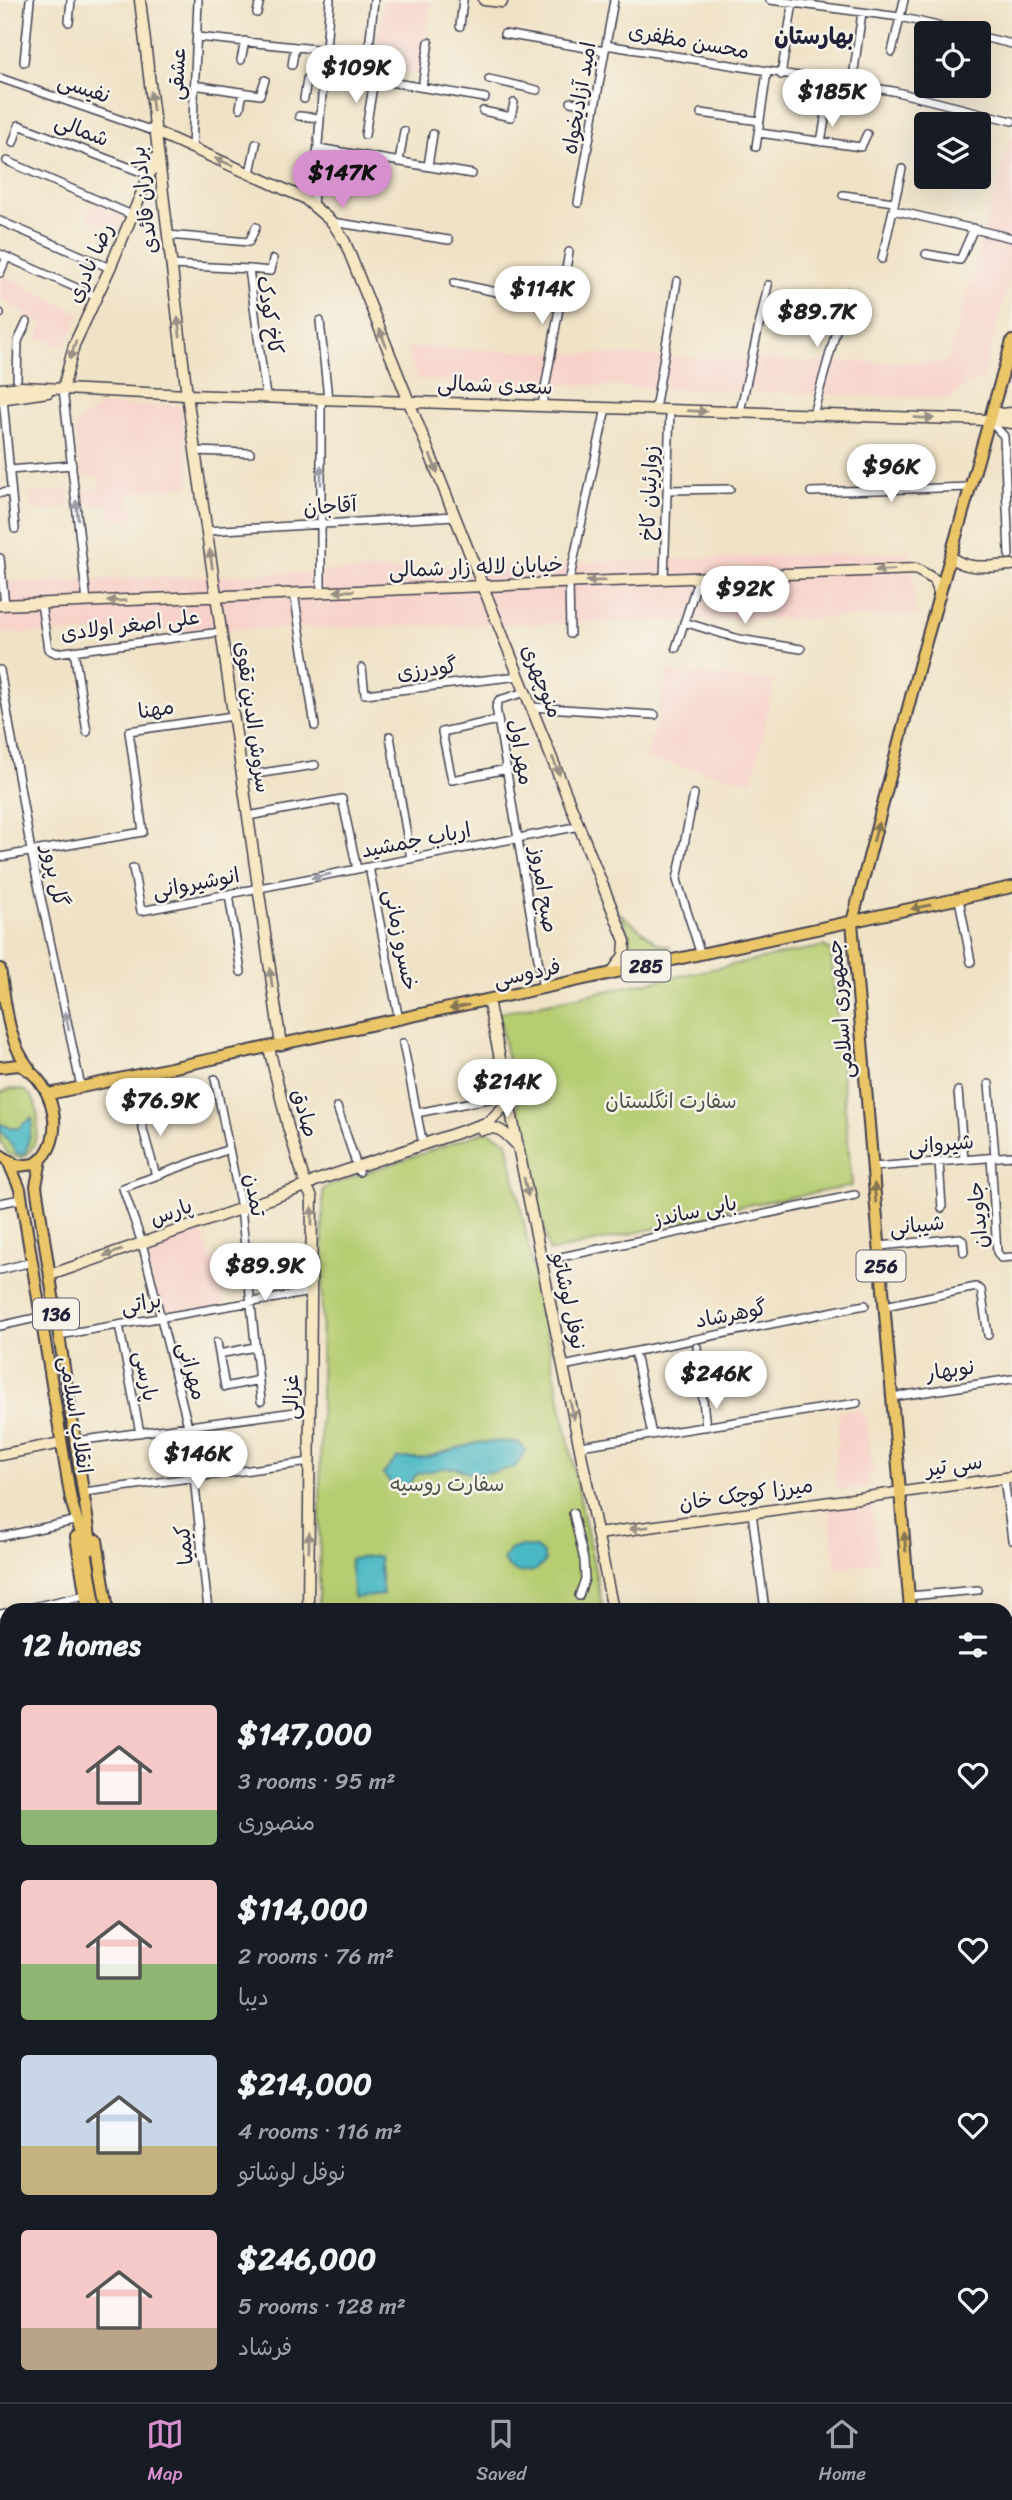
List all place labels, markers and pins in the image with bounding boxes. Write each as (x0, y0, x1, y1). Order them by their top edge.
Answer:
pin: $109K (307, 46, 405, 105)
pin: $185K (783, 69, 881, 129)
pin: $147K (293, 150, 391, 210)
pin: $114K (493, 266, 591, 326)
pin: $89.7K (760, 290, 874, 349)
pin: $96K (850, 444, 932, 504)
pin: $92K (704, 566, 786, 626)
pin: $214K (458, 1060, 556, 1119)
pin: $76.9K (103, 1078, 217, 1138)
pin: $89.9K (208, 1244, 322, 1303)
pin: $246K (667, 1352, 765, 1411)
pin: $146K (149, 1432, 247, 1491)

